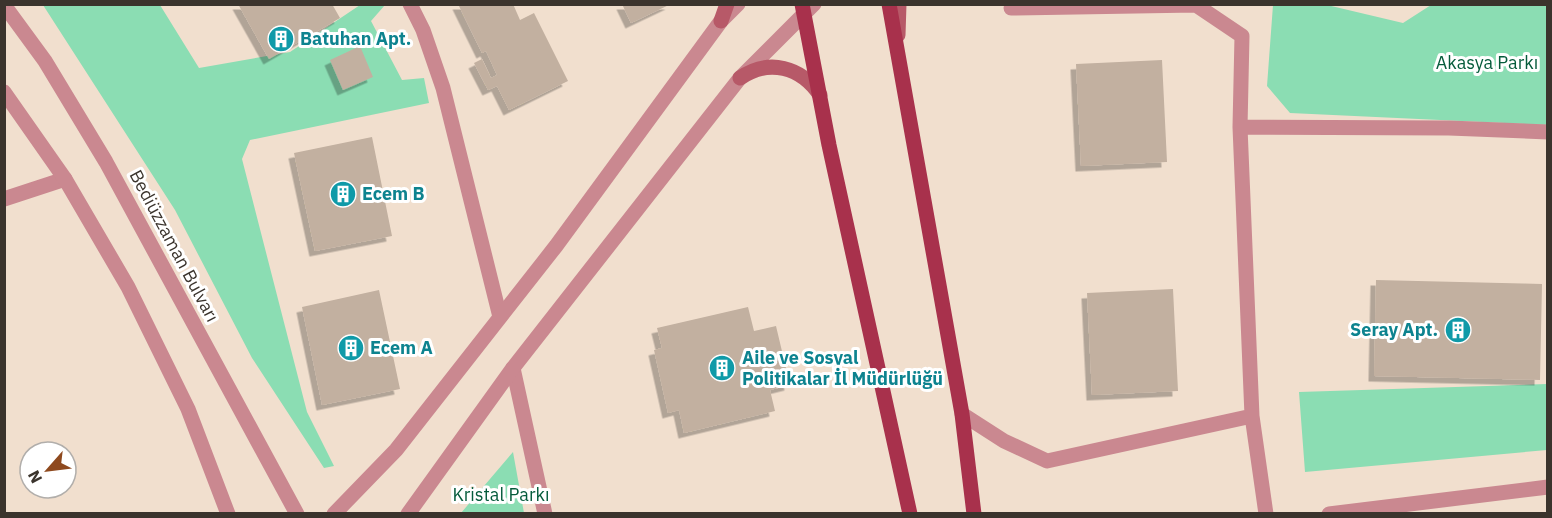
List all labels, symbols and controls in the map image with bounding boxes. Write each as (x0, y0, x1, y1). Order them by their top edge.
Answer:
building icon: Batuhan Apt. (266, 24, 296, 54)
place label: Batuhan Apt. (300, 27, 411, 50)
park label: Akasya Parkı (1436, 51, 1538, 74)
street label: Bediüzzaman Bulvarı (125, 166, 224, 326)
building icon: Ecem B (328, 179, 358, 209)
place label: Ecem B (362, 182, 424, 205)
building icon: Seray Apt. (1443, 315, 1473, 345)
place label: Seray Apt. (1350, 318, 1438, 341)
building icon: Ecem A (336, 333, 366, 363)
place label: Ecem A (370, 336, 433, 359)
place label: Aile ve Sosyal Politikalar İl Müdürlüğü (742, 346, 943, 390)
building icon: Aile ve Sosyal Politikalar İl Müdürlüğü (707, 353, 737, 383)
north arrow (18, 440, 78, 500)
text: N (23, 467, 46, 487)
park label: Kristal Parkı (453, 483, 549, 506)

